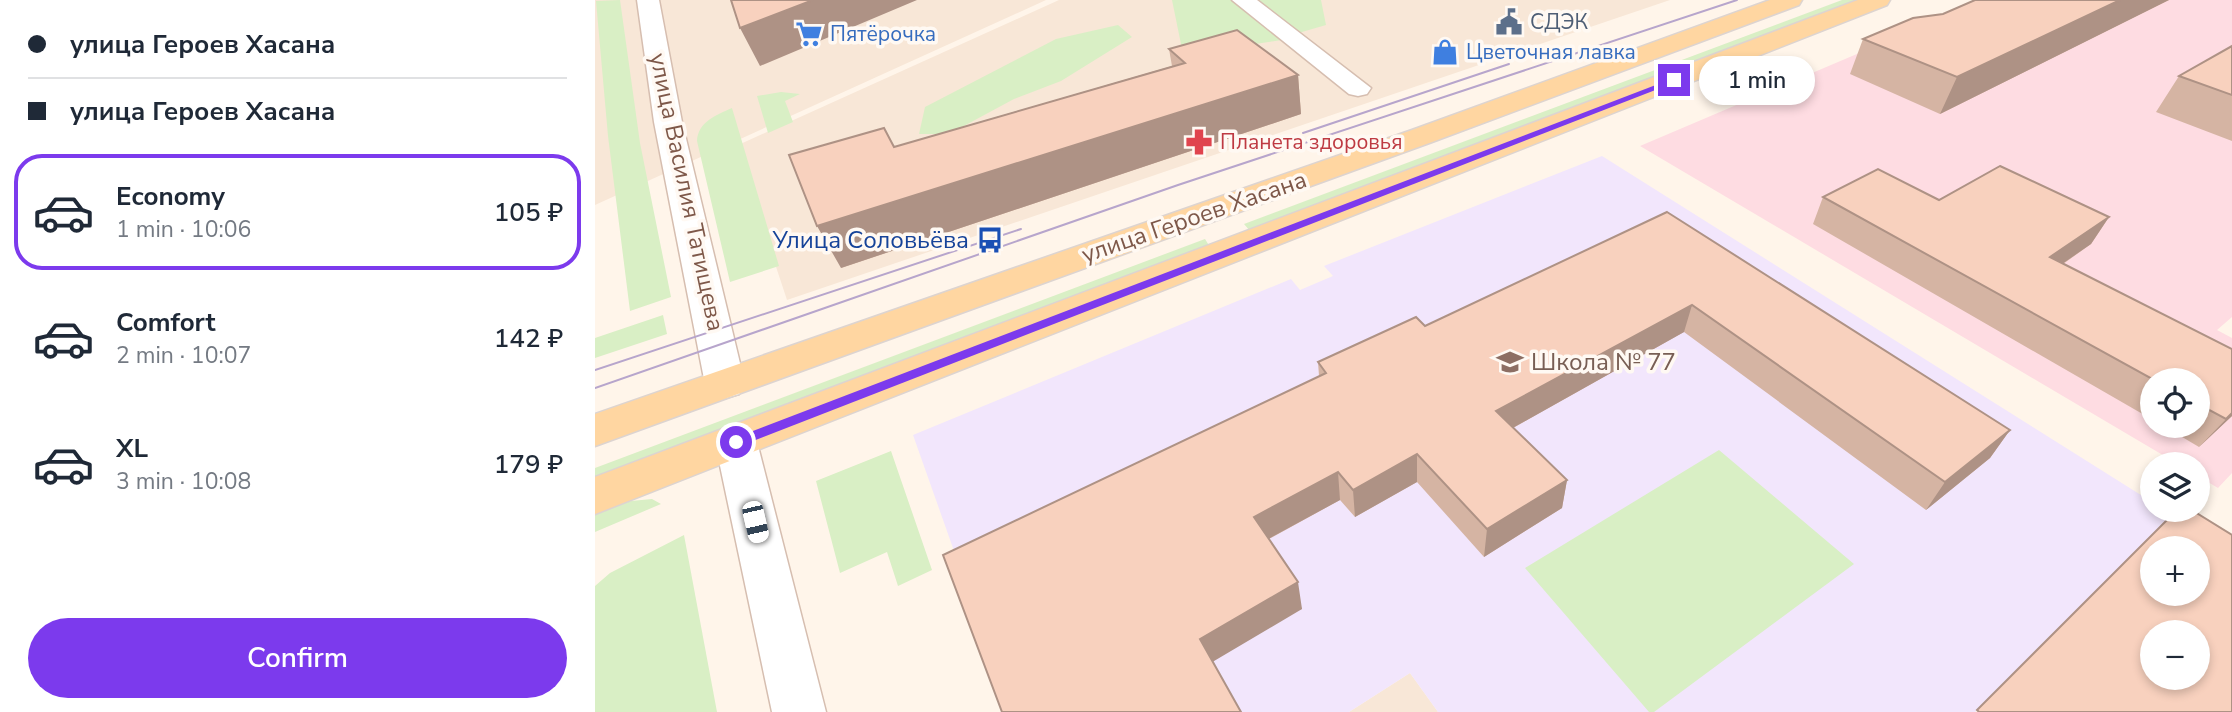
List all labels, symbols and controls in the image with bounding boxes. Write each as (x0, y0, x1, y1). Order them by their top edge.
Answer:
public building icon: СДЭК (1494, 7, 1524, 37)
place label: СДЭК (1530, 8, 1589, 36)
supermarket icon: Пятёрочка (794, 19, 824, 49)
place label: Пятёрочка (830, 20, 936, 48)
text: улица Героев Хасана (70, 27, 335, 62)
shop icon: Цветочная лавка (1430, 37, 1460, 67)
place label: Цветочная лавка (1466, 38, 1636, 66)
street label: улица Василия Татищева (642, 50, 732, 334)
callout: 1 min (1699, 56, 1814, 104)
route end (1658, 64, 1690, 96)
text: 1 min (1728, 65, 1786, 96)
text: улица Героев Хасана (70, 94, 335, 129)
pharmacy icon: Планета здоровья (1184, 127, 1214, 157)
place label: Планета здоровья (1220, 128, 1403, 156)
street label: улица Героев Хасана (1077, 163, 1311, 271)
text: Economy (116, 179, 225, 214)
icon: car (32, 181, 95, 244)
text: 105 ₽ (494, 195, 563, 230)
text: 1 min · 10:06 (116, 214, 251, 245)
place label: Улица Соловьёва (772, 224, 969, 256)
bus stop icon: Улица Соловьёва (975, 225, 1005, 255)
text: Comfort (116, 305, 216, 340)
icon: car (32, 307, 95, 370)
text: 142 ₽ (494, 321, 563, 356)
text: 2 min · 10:07 (116, 340, 251, 371)
place label: Школа № 77 (1531, 346, 1676, 378)
school or university icon: Школа № 77 (1495, 347, 1525, 377)
map controls (2140, 368, 2210, 690)
button: locate (2140, 368, 2210, 438)
route start (720, 426, 752, 458)
text: XL (116, 431, 148, 466)
icon: car (32, 433, 95, 496)
text: 179 ₽ (494, 447, 563, 482)
button: layers (2140, 452, 2210, 522)
text: 3 min · 10:08 (116, 466, 251, 497)
car (741, 499, 770, 545)
button: + (2140, 536, 2210, 606)
button: Confirm (28, 618, 567, 698)
button: − (2140, 620, 2210, 690)

